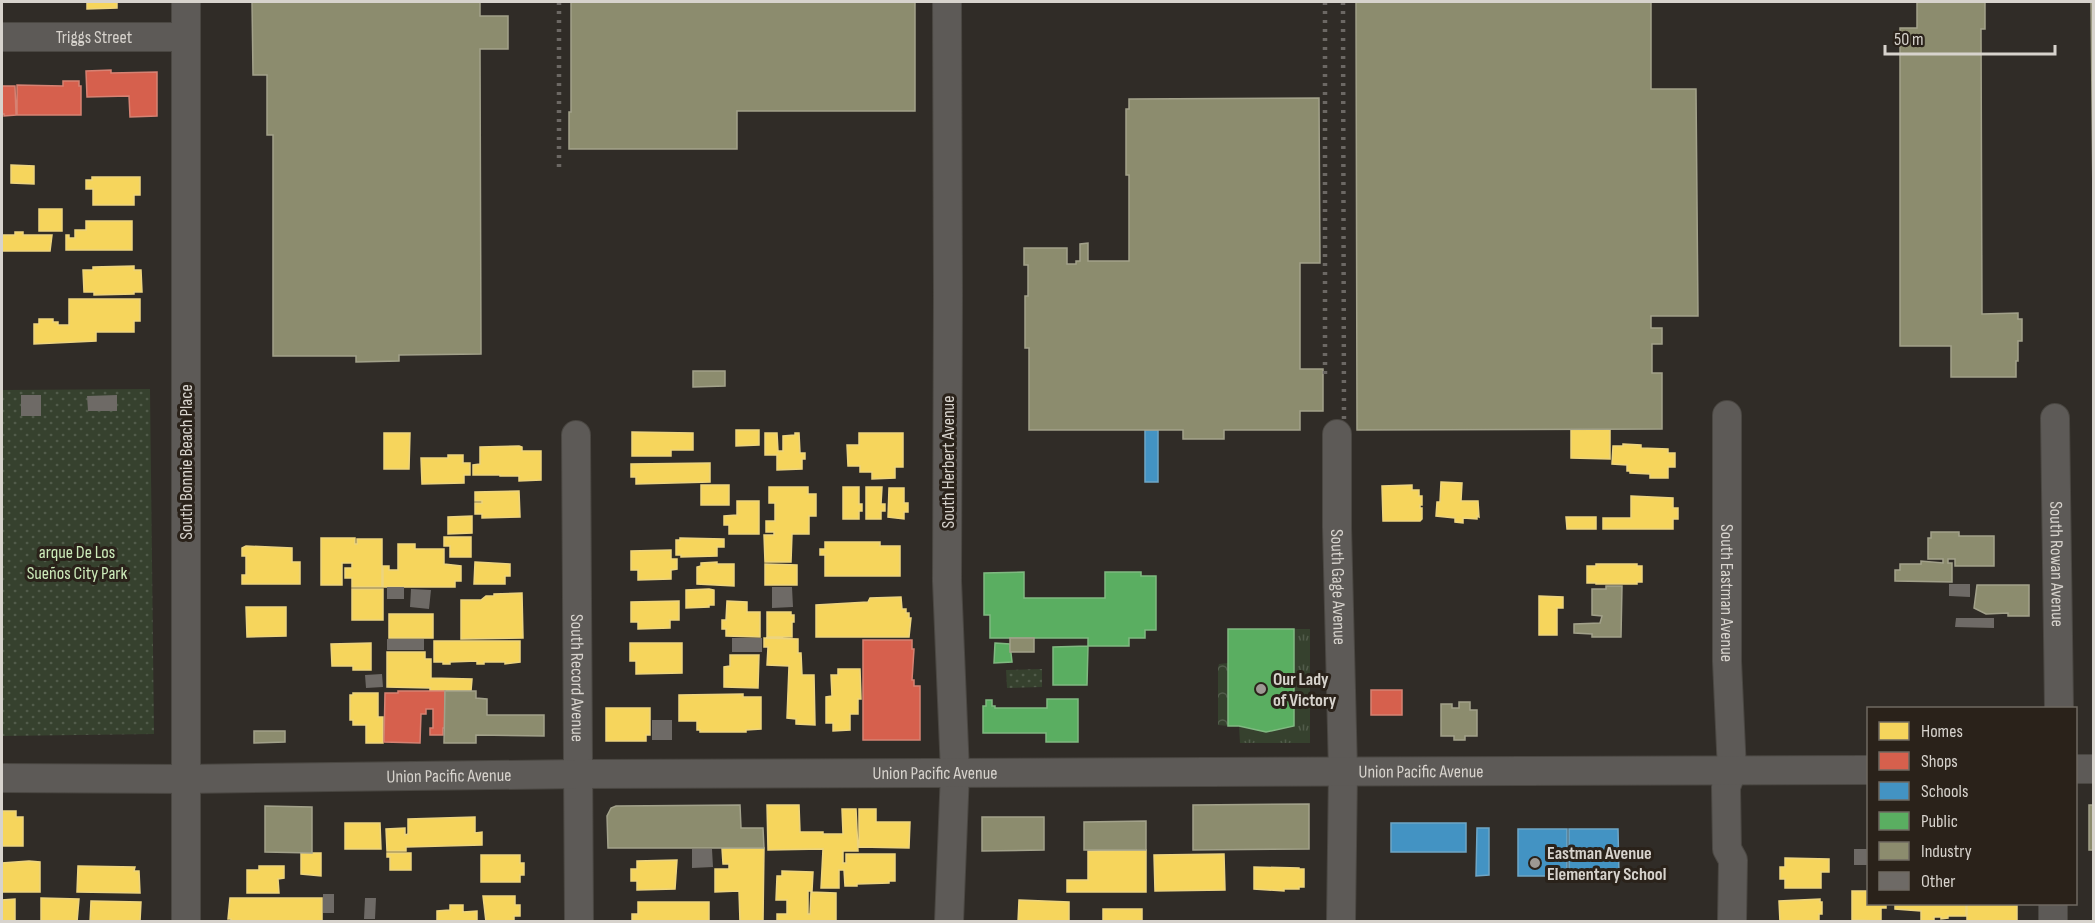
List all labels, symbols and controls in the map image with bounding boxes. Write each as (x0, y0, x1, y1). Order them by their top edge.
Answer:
scale bar (1885, 18, 2054, 56)
street label: Triggs Street (56, 27, 133, 48)
text: 50 m (1894, 29, 1924, 50)
street label: South Bonnie Beach Place (176, 384, 197, 540)
street label: South Herbert Avenue (938, 396, 959, 528)
street label: South Rowan Avenue (2046, 501, 2068, 627)
street label: South Eastman Avenue (1717, 524, 1738, 662)
street label: South Gage Avenue (1327, 529, 1350, 645)
park label: arque De Los Sueños City Park (27, 542, 127, 584)
street label: South Record Avenue (567, 614, 588, 742)
place label: Our Lady of Victory (1273, 669, 1337, 711)
marker: Our Lady of Victory (1254, 682, 1268, 696)
legend (1867, 707, 2077, 905)
text: Homes (1921, 721, 1963, 742)
text: Shops (1921, 751, 1958, 772)
street label: Union Pacific Avenue (1358, 761, 1483, 782)
street label: Union Pacific Avenue (872, 762, 997, 784)
street label: Union Pacific Avenue (386, 764, 512, 787)
text: Schools (1921, 781, 1968, 802)
text: Public (1921, 811, 1958, 832)
text: Industry (1921, 841, 1972, 862)
place label: Eastman Avenue Elementary School (1547, 843, 1666, 885)
marker: Eastman Avenue Elementary School (1528, 856, 1542, 870)
text: Other (1921, 871, 1955, 892)

